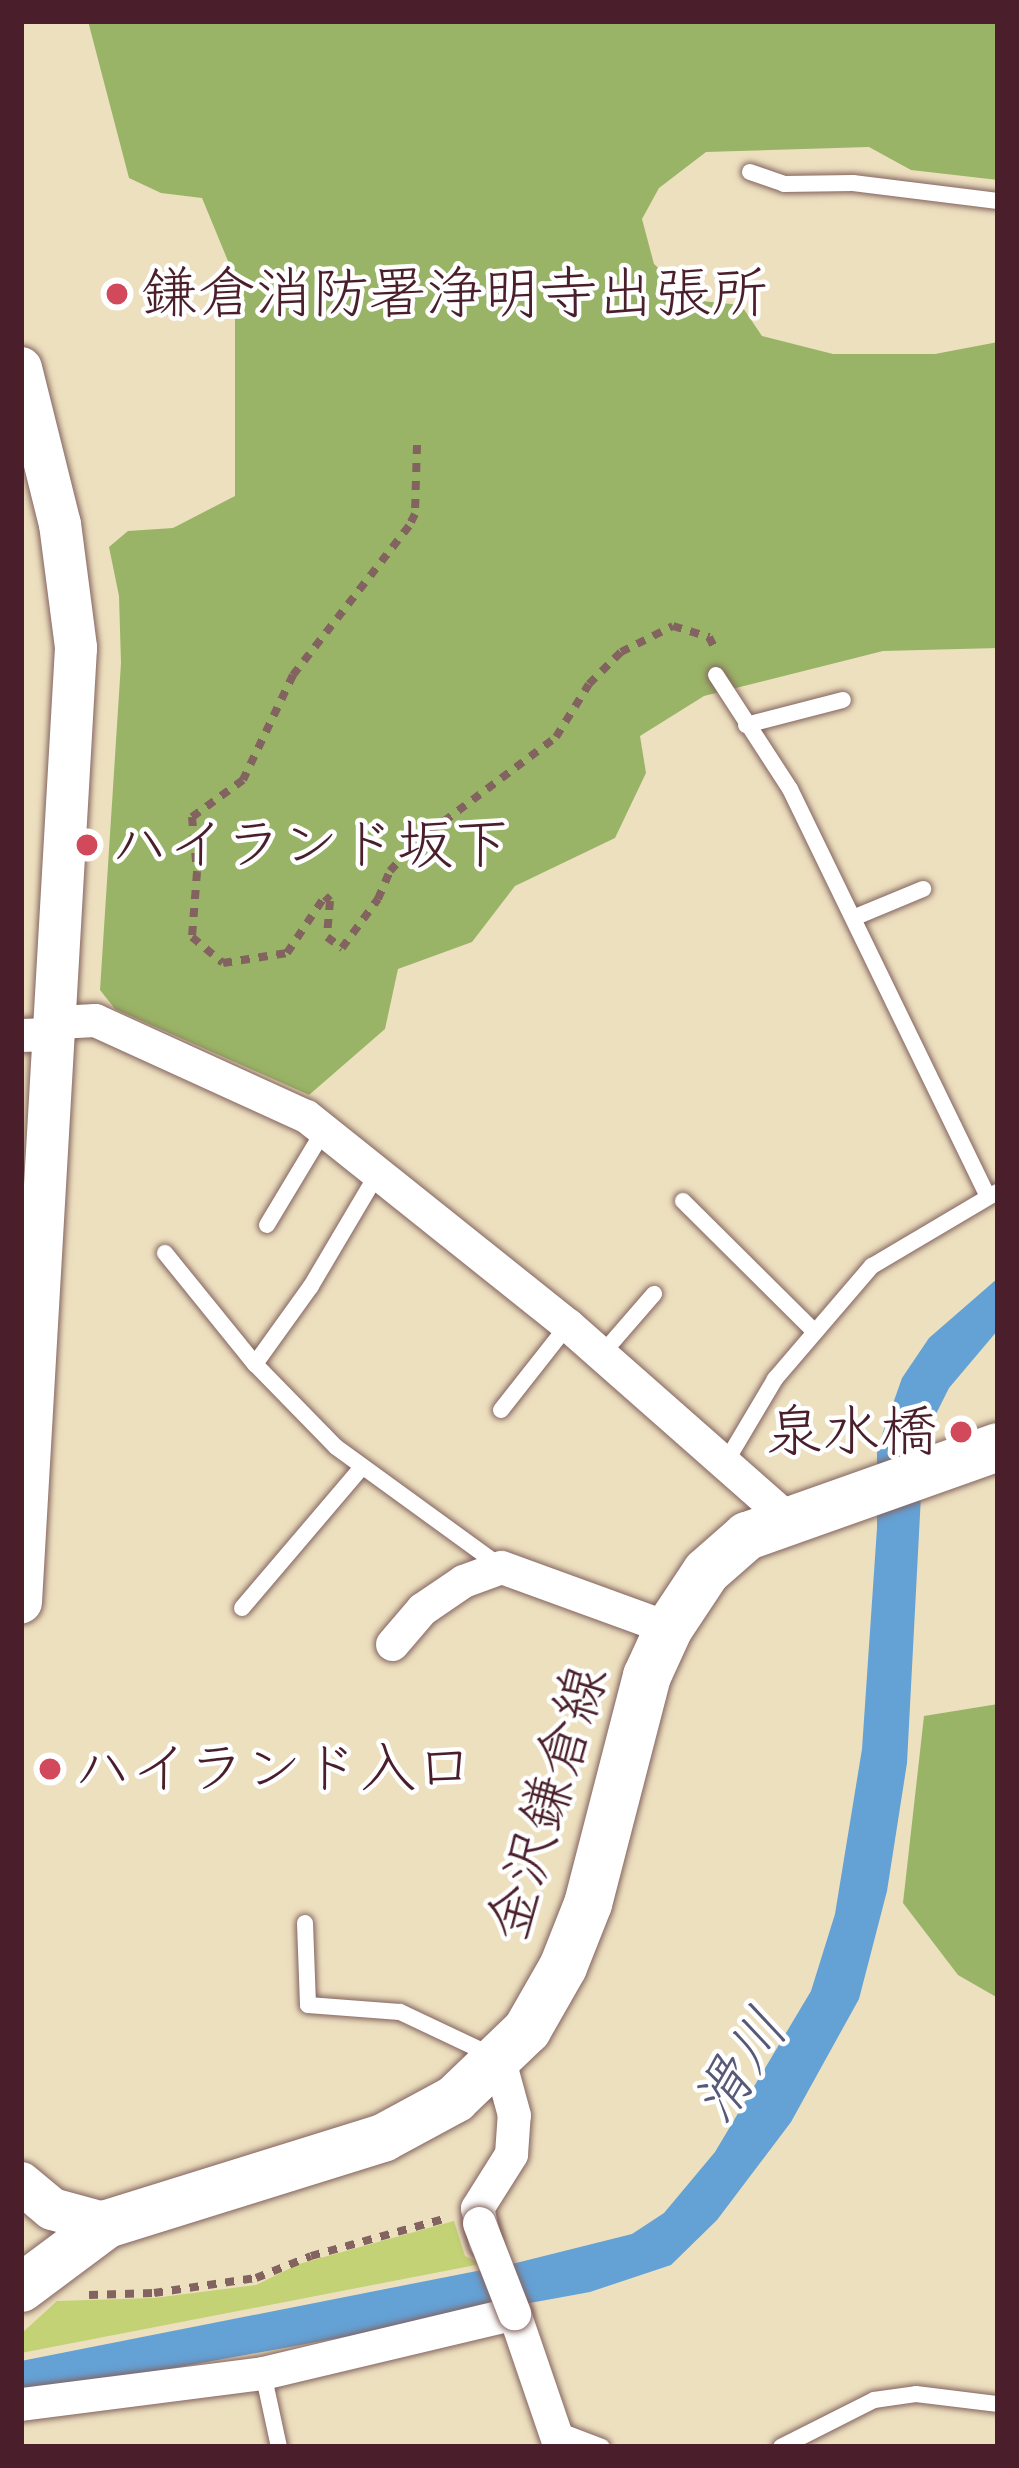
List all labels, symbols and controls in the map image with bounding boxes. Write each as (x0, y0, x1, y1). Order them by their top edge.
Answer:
place label: 鎌倉消防署浄明寺出張所 (141, 260, 768, 328)
marker: 鎌倉消防署浄明寺出張所 (104, 281, 130, 307)
place label: ハイランド坂下 (111, 811, 510, 879)
marker: ハイランド坂下 (74, 832, 100, 858)
place label: 泉水橋 (766, 1398, 937, 1466)
marker: 泉水橋 (948, 1419, 974, 1445)
street label: 金沢鎌倉線 (473, 1657, 621, 1949)
place label: ハイランド入口 (74, 1735, 473, 1803)
marker: ハイランド入口 (37, 1756, 63, 1782)
water label: 滑川 (677, 1996, 803, 2136)

